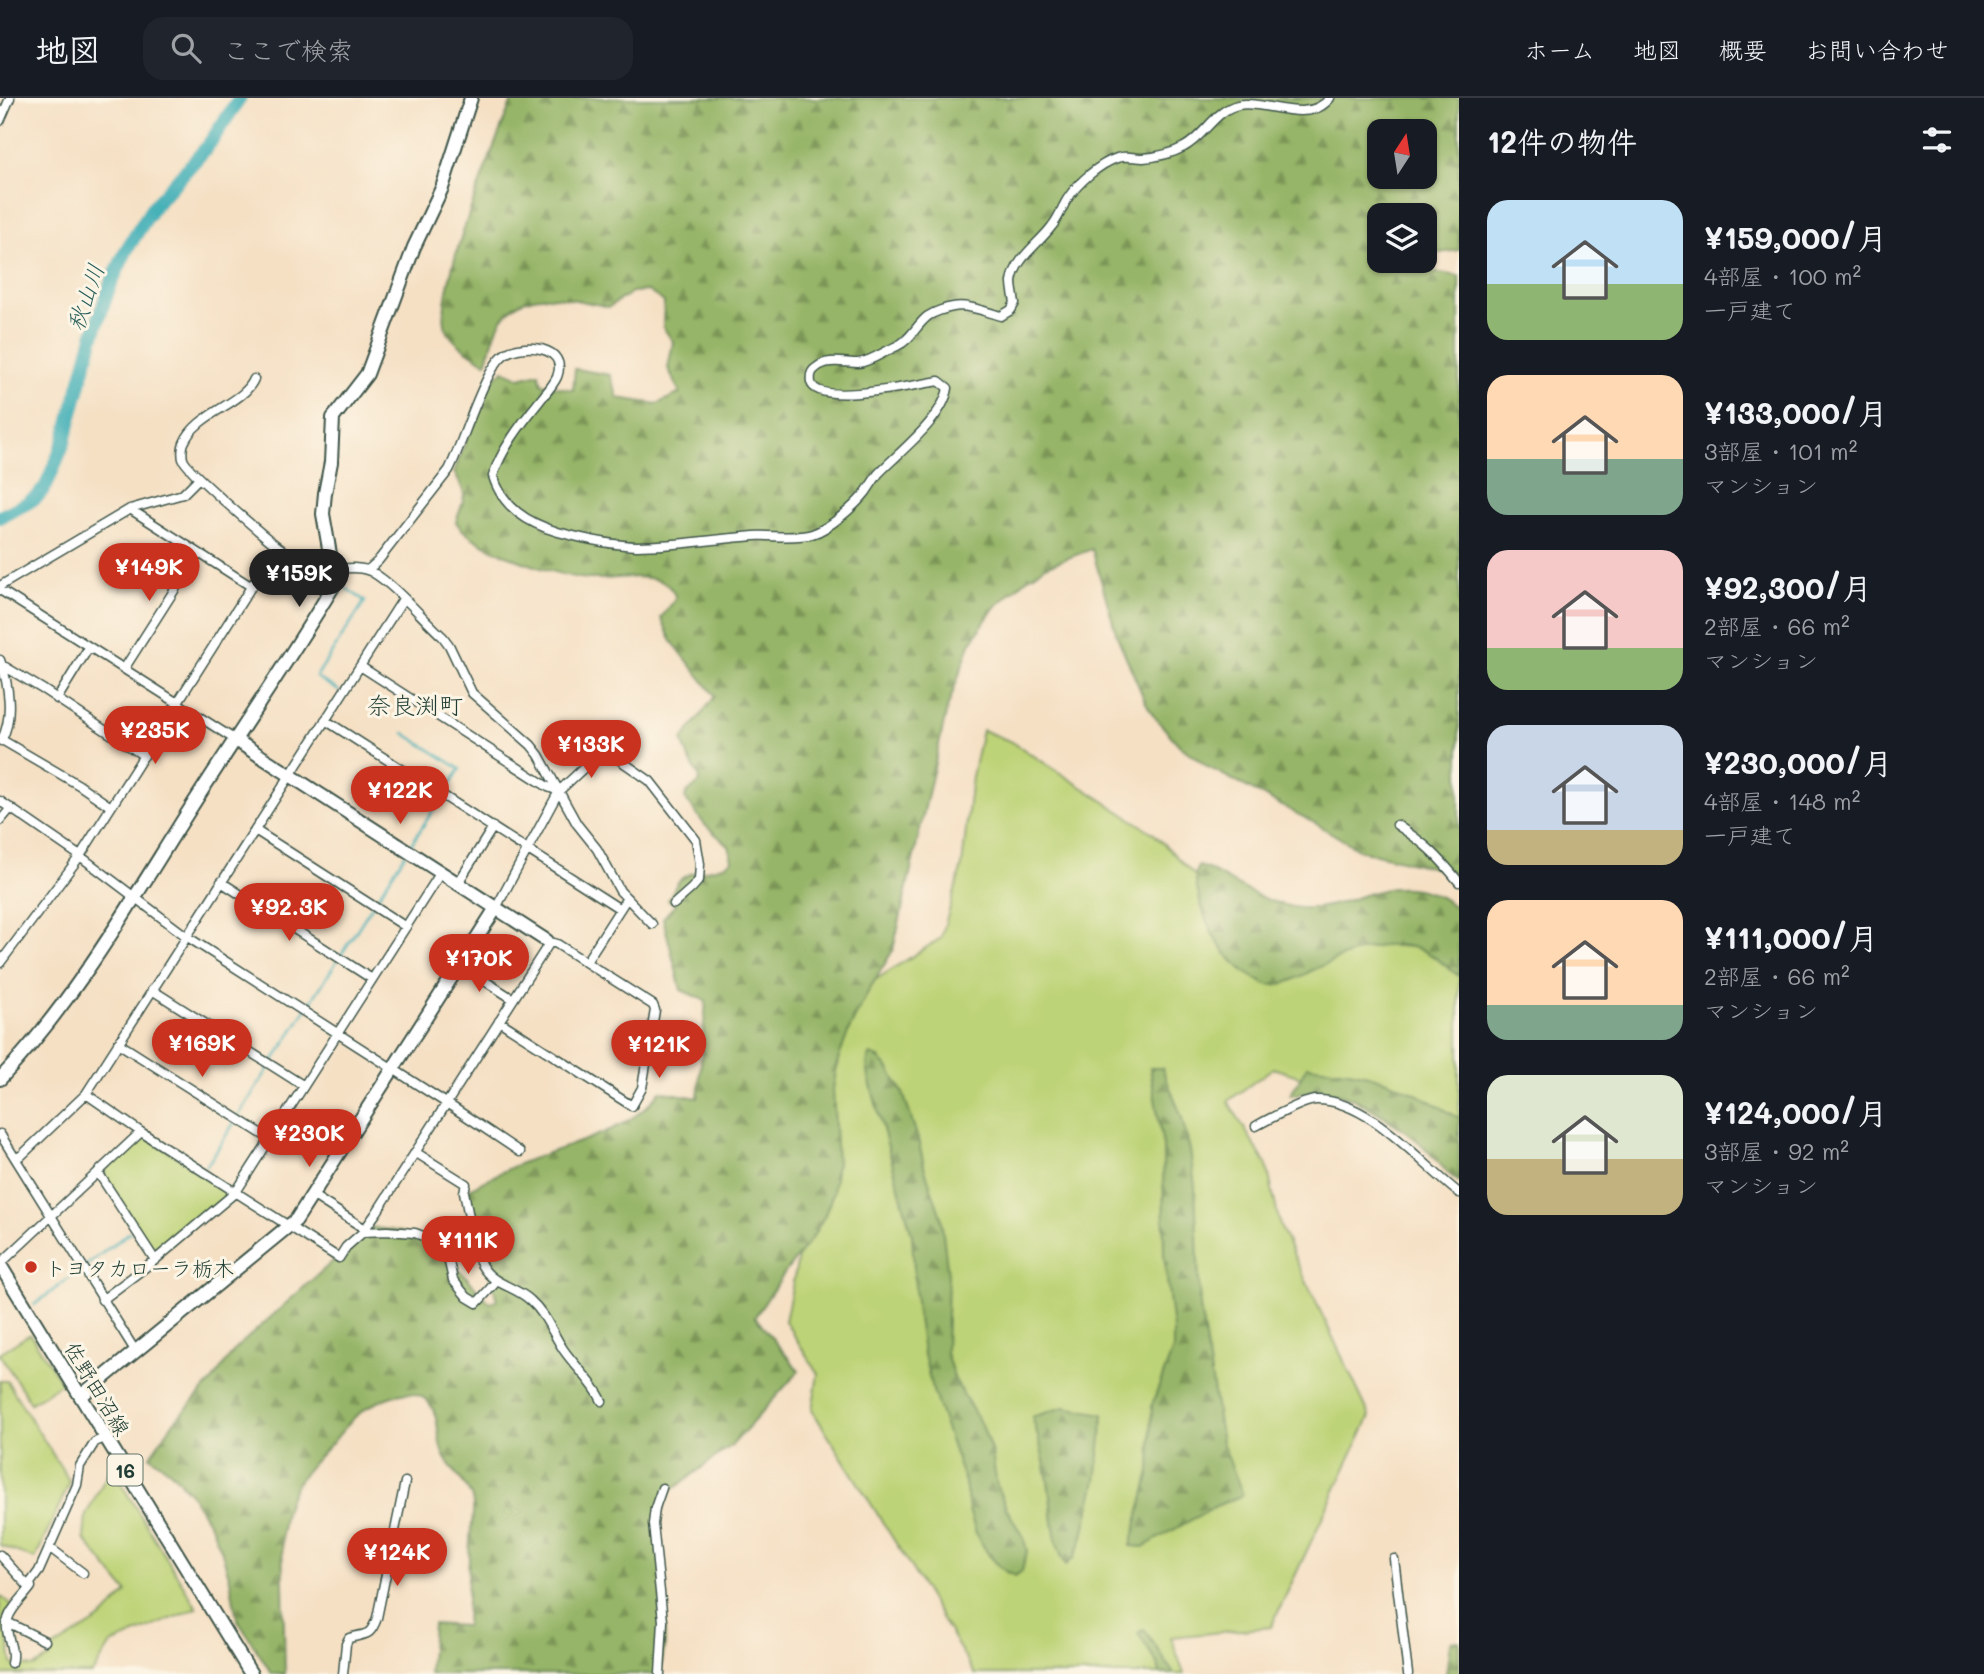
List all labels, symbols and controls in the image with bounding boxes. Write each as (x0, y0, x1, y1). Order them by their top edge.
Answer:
search box (143, 17, 633, 80)
text: 地図 (35, 27, 101, 70)
icon: search (167, 29, 205, 67)
text: ここで検索 (223, 33, 353, 67)
text: ホーム (1524, 34, 1595, 65)
text: 地図 (1633, 34, 1681, 65)
text: 概要 (1719, 34, 1767, 65)
text: お問い合わせ (1805, 34, 1949, 65)
north arrow (1367, 119, 1437, 189)
map controls (1367, 119, 1437, 273)
text: 12件の物件 (1487, 121, 1637, 161)
icon: filters (1918, 121, 1956, 159)
button: layers (1367, 203, 1437, 273)
text: ¥159,000/月 (1704, 217, 1887, 257)
icon: home (1543, 228, 1627, 312)
water label: 秋山川 (60, 259, 110, 335)
text: 4部屋 · 100 m² (1704, 261, 1861, 291)
text: 一戸建て (1704, 295, 1796, 325)
text: ¥133,000/月 (1704, 392, 1888, 432)
icon: home (1543, 403, 1627, 487)
text: 3部屋 · 101 m² (1704, 436, 1857, 466)
text: マンション (1704, 470, 1818, 500)
pin: ¥149K (100, 544, 198, 603)
pin: ¥159K (250, 550, 348, 609)
text: ¥149K (115, 551, 183, 581)
text: ¥159K (265, 557, 333, 587)
text: ¥92,300/月 (1704, 567, 1872, 607)
icon: home (1543, 578, 1627, 662)
text: 2部屋 · 66 m² (1704, 611, 1850, 641)
text: マンション (1704, 645, 1818, 675)
district label: 奈良渕町 (367, 689, 463, 720)
pin: ¥235K (106, 706, 204, 766)
text: ¥235K (120, 714, 190, 744)
pin: ¥133K (542, 720, 640, 780)
text: ¥133K (557, 728, 625, 758)
text: ¥230,000/月 (1704, 742, 1892, 782)
icon: home (1543, 753, 1627, 837)
pin: ¥122K (351, 766, 449, 826)
text: ¥122K (367, 774, 433, 804)
text: 4部屋 · 148 m² (1704, 786, 1860, 816)
text: 一戸建て (1704, 820, 1796, 850)
pin: ¥92.3K (232, 884, 346, 943)
text: ¥92.3K (250, 891, 328, 921)
text: ¥111,000/月 (1704, 917, 1878, 957)
icon: home (1543, 928, 1627, 1012)
pin: ¥170K (430, 934, 528, 994)
text: ¥170K (445, 942, 513, 972)
text: 2部屋 · 66 m² (1704, 961, 1850, 991)
text: マンション (1704, 995, 1818, 1025)
pin: ¥169K (153, 1020, 251, 1079)
pin: ¥121K (610, 1020, 708, 1080)
text: ¥169K (168, 1027, 236, 1057)
text: ¥121K (627, 1028, 691, 1058)
text: ¥124,000/月 (1704, 1092, 1887, 1132)
icon: home (1543, 1103, 1627, 1187)
pin: ¥230K (260, 1110, 358, 1169)
text: ¥230K (273, 1117, 345, 1147)
text: 3部屋 · 92 m² (1704, 1136, 1849, 1166)
text: マンション (1704, 1170, 1818, 1200)
pin: ¥111K (419, 1216, 517, 1276)
text: ¥111K (438, 1224, 498, 1254)
place label: トヨタカローラ栃木 (45, 1254, 234, 1281)
marker: トヨタカローラ栃木 (23, 1259, 39, 1275)
street label: 佐野田沼線 (59, 1336, 137, 1440)
road number: 16 (108, 1454, 142, 1486)
pin: ¥124K (348, 1528, 446, 1588)
text: ¥124K (363, 1536, 431, 1566)

